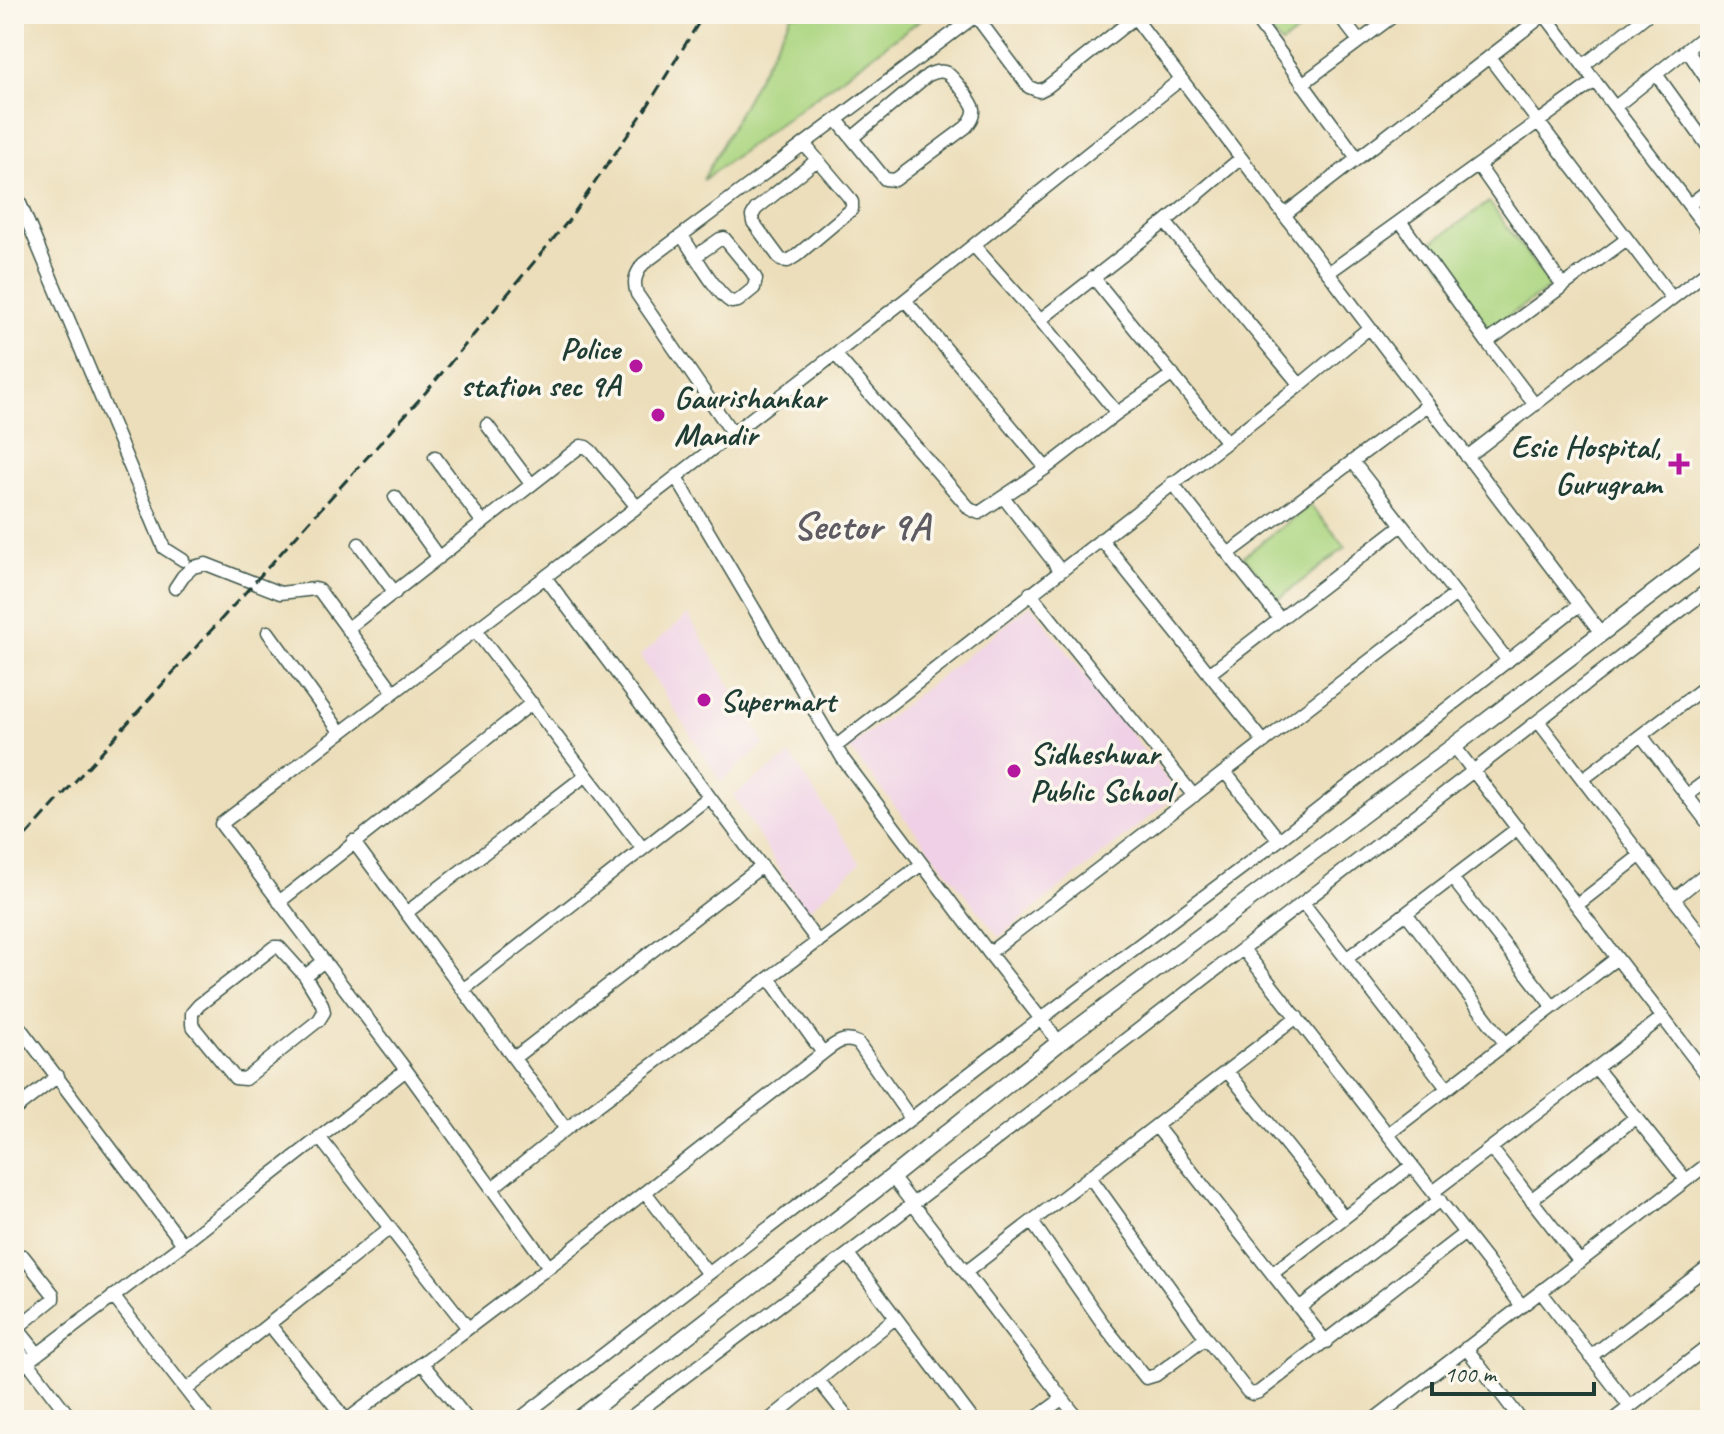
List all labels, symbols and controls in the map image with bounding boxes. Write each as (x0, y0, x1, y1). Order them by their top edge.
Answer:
place label: Police station sec 9A (461, 328, 623, 406)
marker: Police station sec 9A (627, 357, 645, 375)
place label: Gaurishankar Mandir (674, 377, 829, 455)
marker: Gaurishankar Mandir (649, 406, 667, 424)
place label: Esic Hospital, Gurugram (1511, 426, 1664, 504)
marker: Esic Hospital, Gurugram (1668, 453, 1690, 475)
district label: Sector 9A (793, 501, 932, 551)
place label: Supermart (720, 680, 838, 721)
marker: Supermart (695, 691, 713, 709)
place label: Sidheshwar Public School (1030, 733, 1179, 811)
marker: Sidheshwar Public School (1005, 762, 1023, 780)
scale bar (1432, 1346, 1594, 1396)
text: 100 m (1444, 1359, 1498, 1389)

